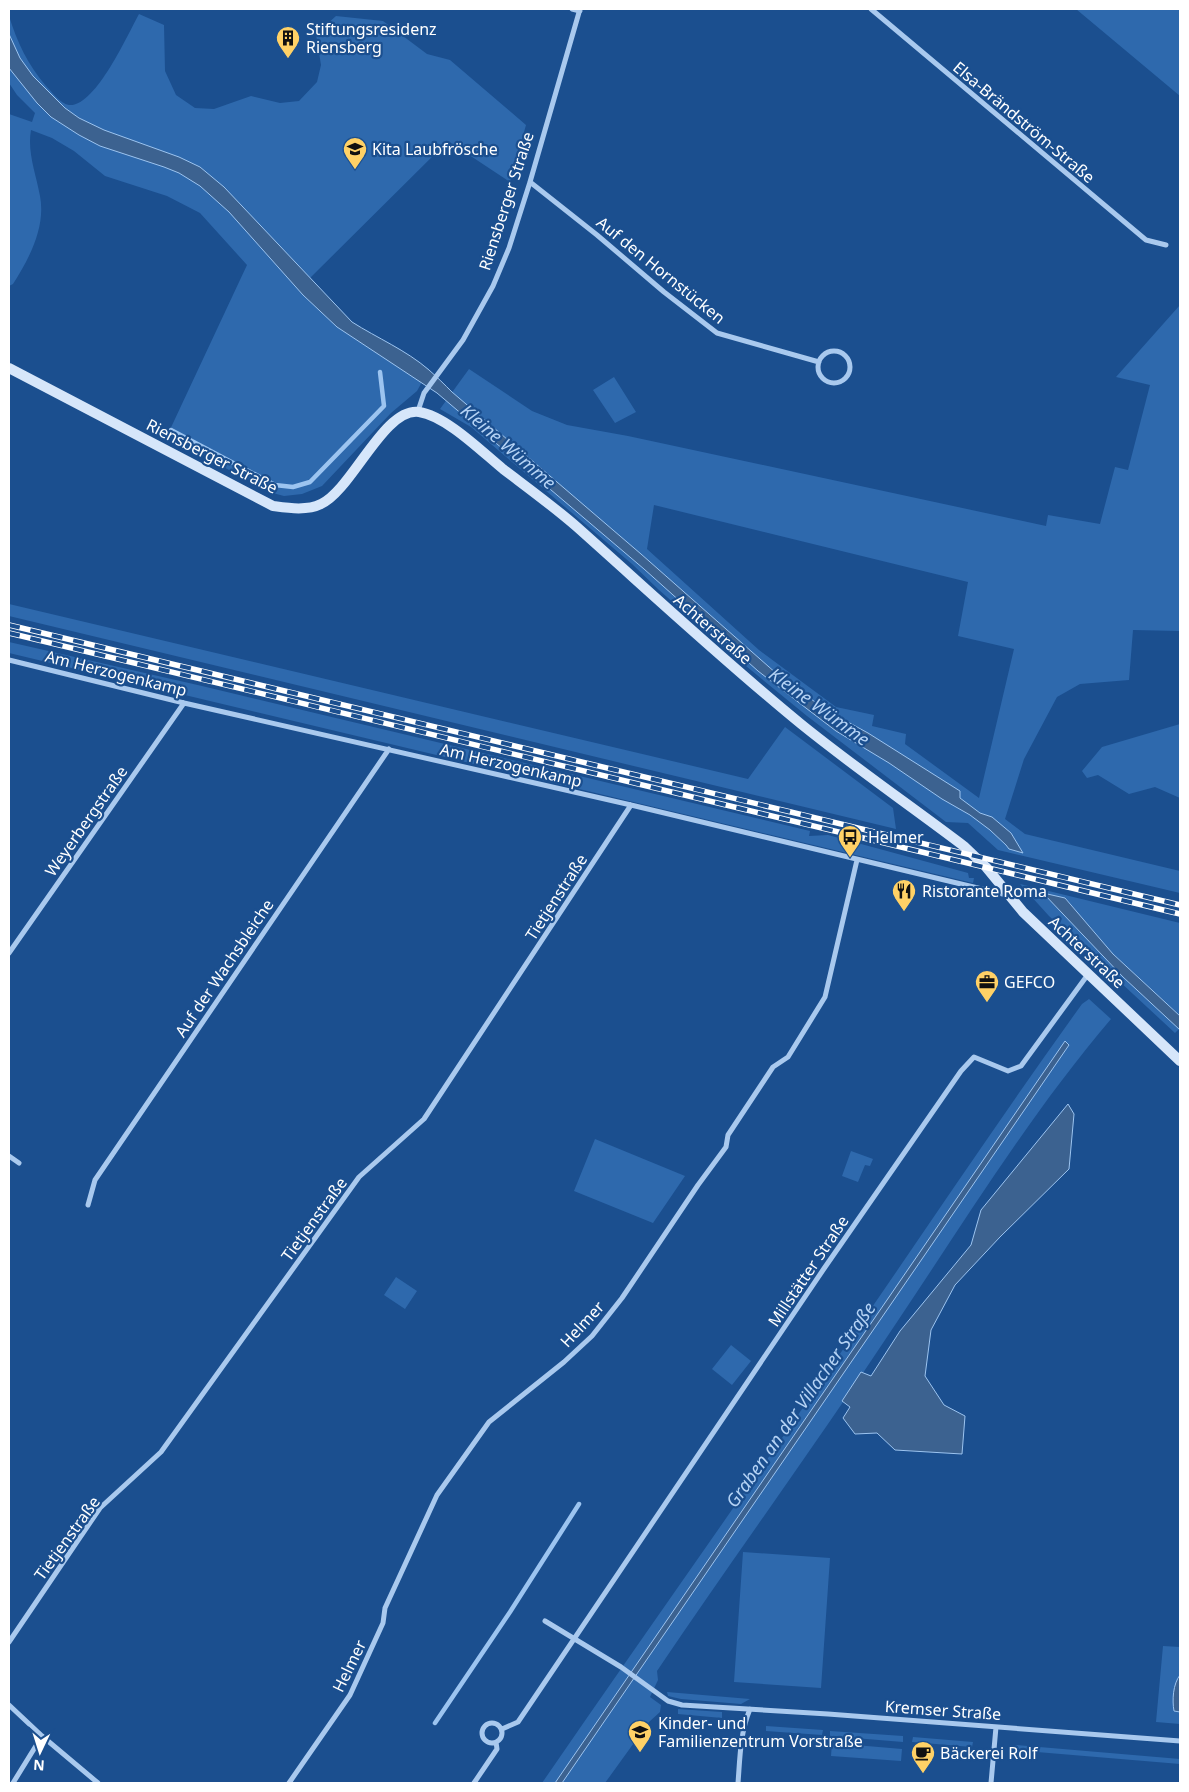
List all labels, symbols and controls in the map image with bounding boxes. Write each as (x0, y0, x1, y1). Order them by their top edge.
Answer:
place label: Stiftungsresidenz Riensberg (306, 18, 437, 58)
building icon: Stiftungsresidenz Riensberg (275, 25, 301, 59)
street label: Elsa-Brändström-Straße (948, 56, 1100, 188)
street label: Riensberger Straße (473, 129, 539, 273)
school or university icon: Kita Laubfrösche (342, 136, 368, 170)
place label: Kita Laubfrösche (372, 138, 498, 160)
street label: Auf den Hornstücken (592, 211, 730, 329)
water label: Kleine Wümme (456, 398, 561, 494)
street label: Riensberger Straße (143, 413, 281, 499)
street label: Achterstraße (669, 589, 757, 669)
street label: Am Herzogenkamp (43, 645, 189, 701)
water label: Kleine Wümme (765, 662, 875, 751)
street label: Am Herzogenkamp (438, 738, 584, 792)
street label: Weyerbergstraße (40, 761, 132, 881)
bus stop icon: Helmer (837, 824, 863, 858)
place label: Helmer (868, 826, 924, 848)
street label: Tietjenstraße (520, 850, 592, 944)
restaurant icon: Ristorante Roma (891, 878, 917, 912)
place label: Ristorante Roma (922, 880, 1047, 902)
street label: Auf der Wachsbleiche (170, 895, 278, 1041)
street label: Achterstraße (1044, 911, 1130, 993)
office icon: GEFCO (974, 969, 1000, 1003)
place label: GEFCO (1004, 971, 1055, 993)
street label: Tietjenstraße (276, 1173, 352, 1265)
street label: Millstätter Straße (763, 1211, 853, 1331)
street label: Helmer (555, 1296, 609, 1352)
water label: Graben an der Villacher Straße (720, 1297, 880, 1512)
street label: Tietjenstraße (29, 1492, 105, 1584)
street label: Helmer (327, 1636, 371, 1696)
street label: Kremser Straße (884, 1695, 1002, 1725)
place label: Kinder- und Familienzentrum Vorstraße (658, 1712, 863, 1752)
school or university icon: Kinder- und Familienzentrum Vorstraße (627, 1719, 653, 1753)
north arrow (15, 1727, 65, 1777)
cafe icon: Bäckerei Rolf (910, 1740, 936, 1774)
place label: Bäckerei Rolf (940, 1742, 1039, 1764)
text: N (33, 1756, 45, 1775)

